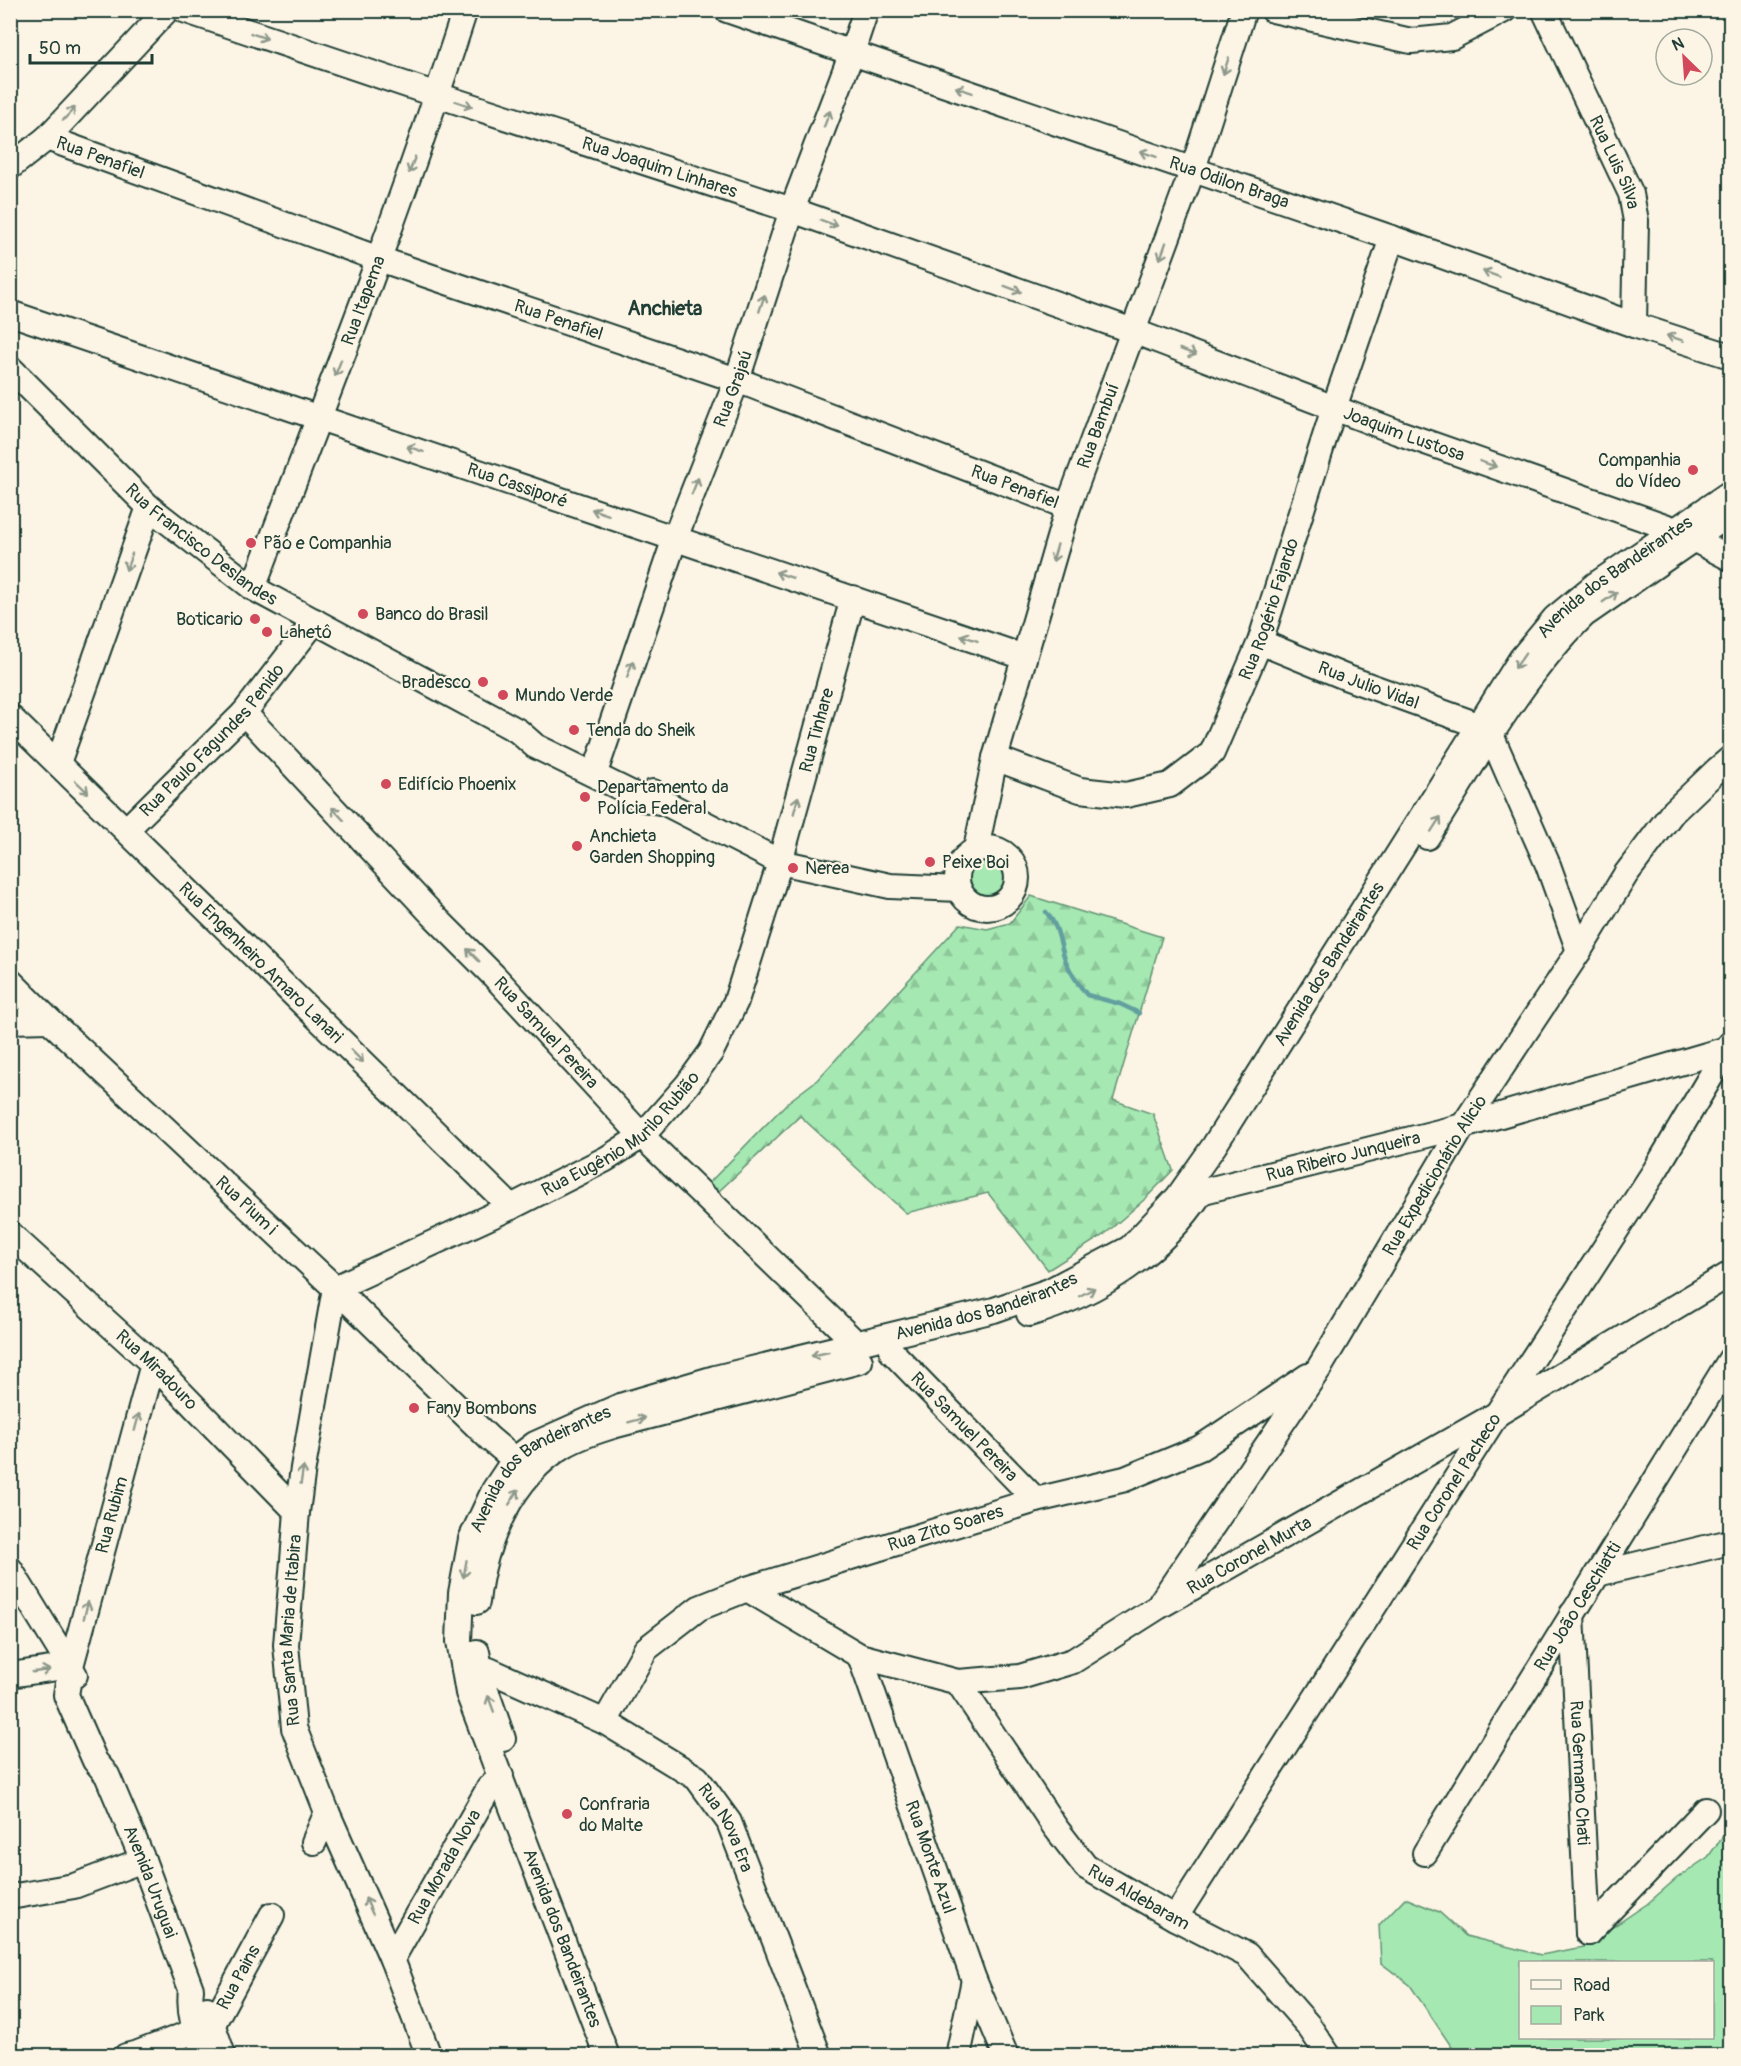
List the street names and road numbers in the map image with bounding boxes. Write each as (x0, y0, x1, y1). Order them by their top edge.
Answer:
street label: Rua Luis Silva (1584, 111, 1645, 211)
street label: Rua Penafiel (53, 131, 148, 184)
street label: Rua Joaquim Linhares (579, 131, 740, 203)
street label: Rua Odilon Braga (1166, 151, 1292, 213)
street label: Rua Itapema (336, 252, 390, 349)
street label: Rua Penafiel (511, 294, 606, 345)
street label: Rua Grajaú (708, 347, 757, 430)
street label: Rua Bambuí (1072, 380, 1124, 472)
street label: Joaquim Lustosa (1340, 401, 1468, 466)
street label: Rua Cassiporé (464, 457, 571, 513)
street label: Rua Penafiel (968, 459, 1062, 514)
street label: Rua Francisco Deslandes (120, 478, 281, 610)
street label: Avenida dos Bandeirantes (1532, 511, 1697, 643)
street label: Rua Rogério Fajardo (1233, 535, 1304, 684)
street label: Rua Julio Vidal (1315, 656, 1422, 714)
street label: Rua Paulo Fagundes Penido (134, 659, 290, 822)
street label: Rua Tinhare (794, 685, 839, 775)
street label: Rua Engenheiro Amaro Lanari (174, 877, 348, 1048)
street label: Avenida dos Bandeirantes (1269, 877, 1389, 1050)
street label: Rua Samuel Pereira (489, 972, 604, 1093)
street label: Rua Eugênio Murilo Rubião (537, 1066, 705, 1201)
street label: Rua Expedicionário Alicio (1377, 1090, 1492, 1260)
street label: Rua Ribeiro Junqueira (1264, 1126, 1423, 1186)
street label: Rua Pium i (211, 1171, 282, 1240)
street label: Avenida dos Bandeirantes (893, 1267, 1081, 1345)
street label: Rua Miradouro (111, 1324, 203, 1415)
street label: Rua Samuel Pereira (906, 1367, 1023, 1486)
street label: Avenida dos Bandeirantes (464, 1400, 614, 1536)
street label: Rua Coronel Pacheco (1402, 1408, 1506, 1554)
street label: Rua Rubim (91, 1474, 133, 1556)
street label: Rua Zito Soares (885, 1499, 1006, 1556)
street label: Rua Coronel Murta (1183, 1511, 1316, 1600)
street label: Rua Santa Maria de Itabira (274, 1533, 307, 1727)
street label: Rua João Ceschiatti (1529, 1538, 1626, 1675)
street label: Rua Germano Chati (1565, 1700, 1595, 1846)
street label: Rua Nova Era (693, 1778, 759, 1875)
street label: Rua Monte Azul (900, 1797, 961, 1917)
street label: Rua Morada Nova (403, 1805, 486, 1928)
street label: Avenida Uruguai (118, 1822, 182, 1941)
street label: Avenida dos Bandeirantes (517, 1845, 607, 2031)
street label: Rua Aldebaram (1084, 1859, 1194, 1935)
street label: Rua Pains (211, 1941, 265, 2014)

